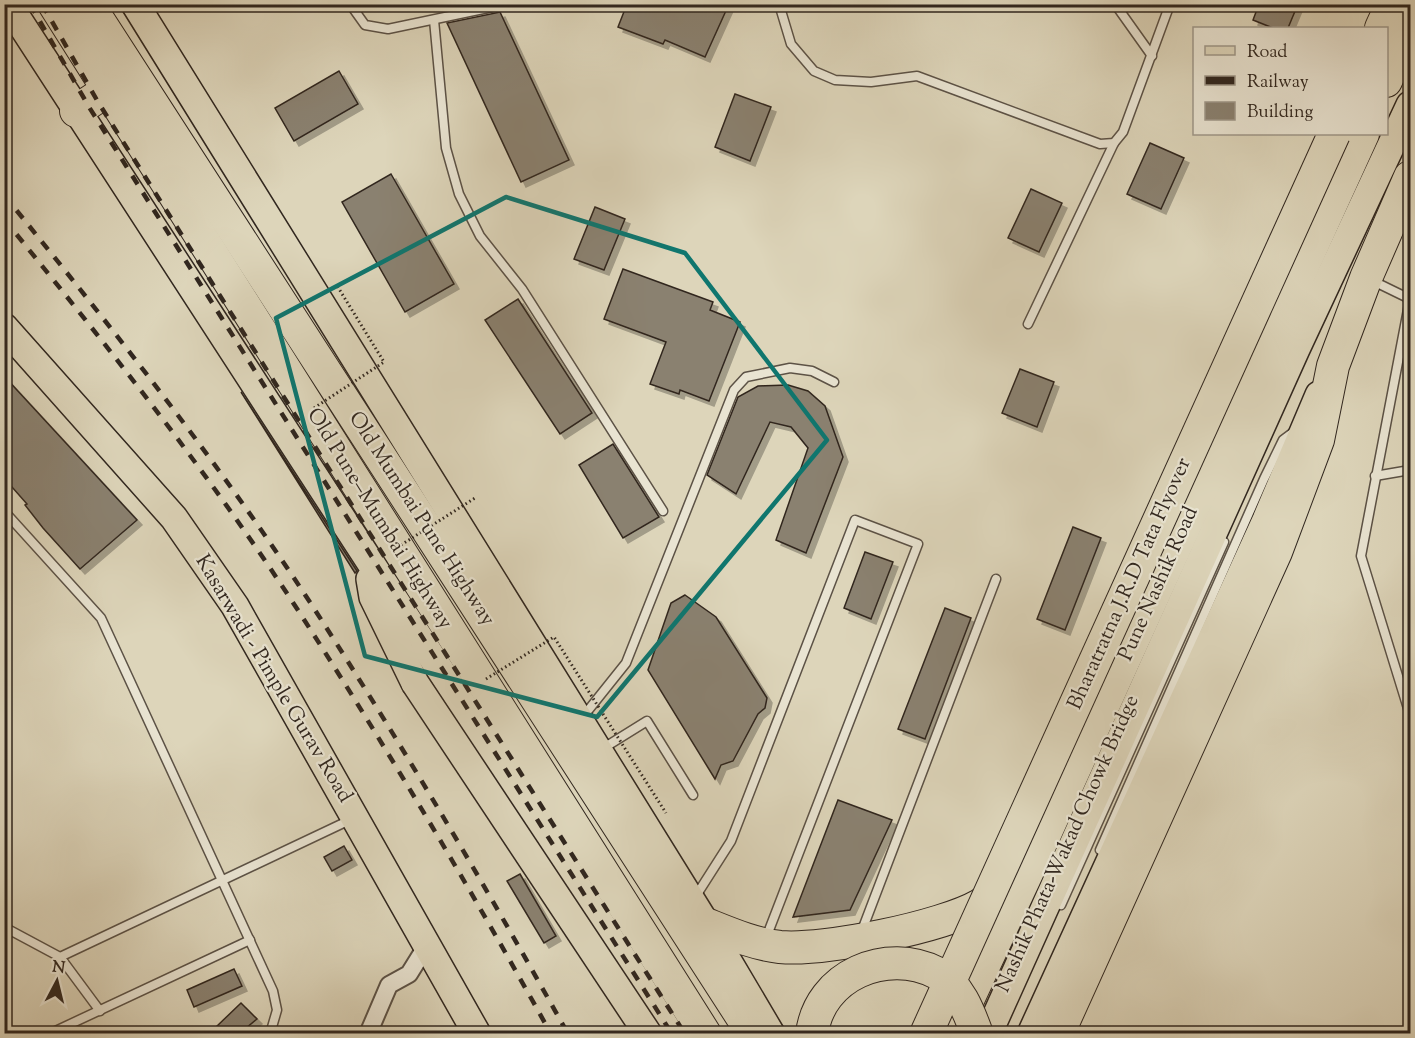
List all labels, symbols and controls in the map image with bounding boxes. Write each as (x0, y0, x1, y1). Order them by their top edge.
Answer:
legend (1193, 27, 1388, 135)
text: Road (1247, 40, 1287, 66)
text: Railway (1247, 70, 1309, 96)
text: Building (1247, 100, 1313, 126)
street label: Old Pune–Mumbai Highway (298, 403, 460, 636)
street label: Old Mumbai Pune Highway (340, 406, 502, 633)
street label: Bharatratna J.R.D Tata Flyover (1061, 453, 1199, 715)
street label: Pune Nashik Road (1112, 502, 1207, 666)
street label: Kasarwadi - Pimple Gurav Road (187, 549, 359, 809)
street label: Nashik Phata-Wakad Chowk Bridge (989, 691, 1147, 997)
north arrow (27, 951, 87, 1011)
text: N (51, 956, 66, 981)

